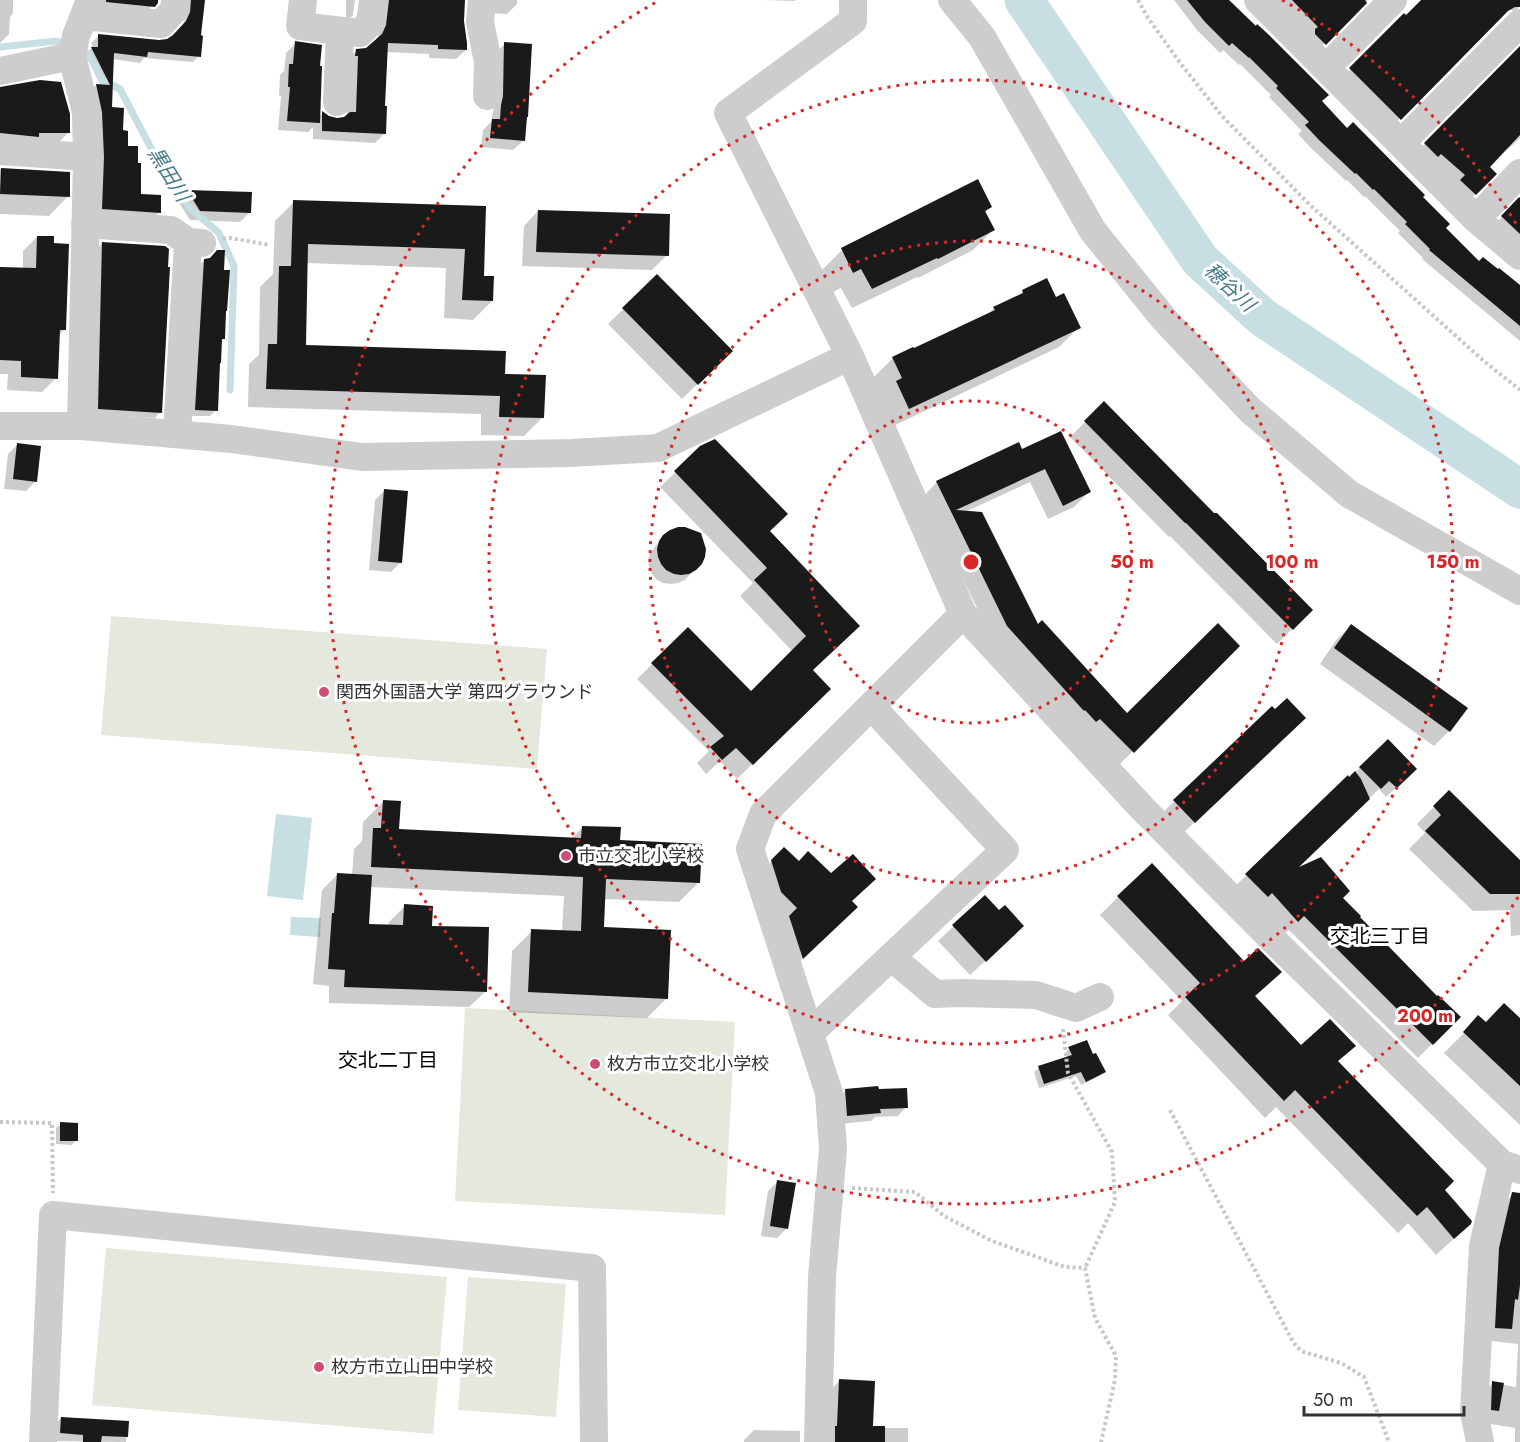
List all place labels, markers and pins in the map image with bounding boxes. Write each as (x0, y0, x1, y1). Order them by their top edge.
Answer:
centre of rings (961, 552, 981, 572)
place label: 関西外国語大学 第四グラウンド (336, 679, 593, 705)
marker: 関西外国語大学 第四グラウンド (317, 685, 331, 699)
place label: 市立交北小学校 (578, 843, 704, 869)
marker: 市立交北小学校 (559, 849, 573, 863)
place label: 枚方市立交北小学校 (607, 1051, 769, 1077)
marker: 枚方市立交北小学校 (588, 1057, 602, 1071)
place label: 枚方市立山田中学校 (331, 1354, 493, 1380)
marker: 枚方市立山田中学校 (312, 1360, 326, 1374)

